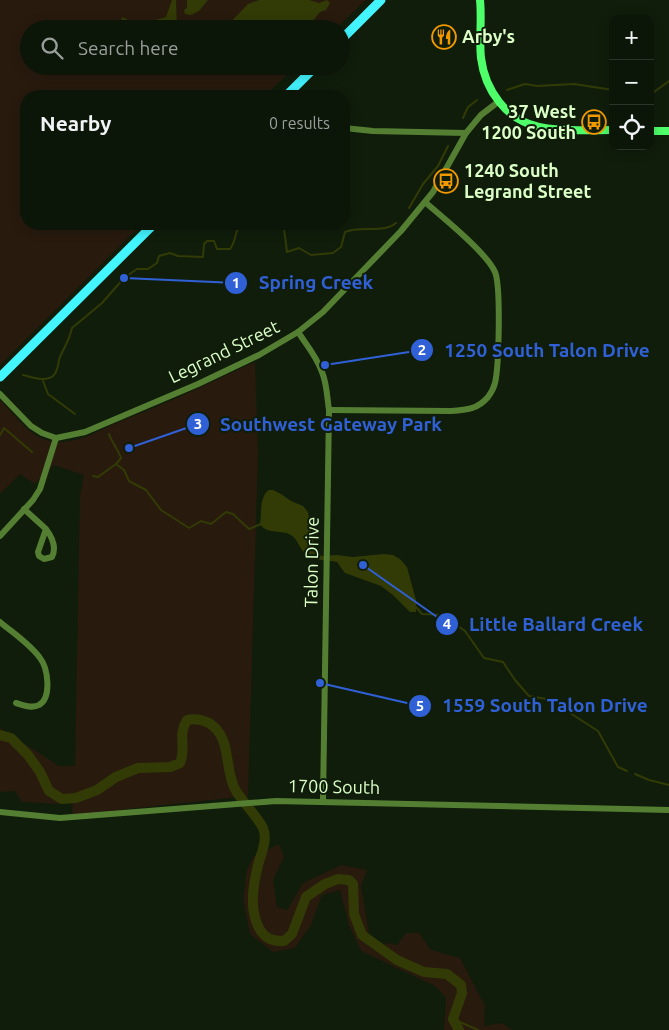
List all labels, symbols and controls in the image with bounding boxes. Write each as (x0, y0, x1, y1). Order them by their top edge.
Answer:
map controls (609, 15, 654, 150)
button: + (609, 15, 654, 60)
search box (20, 20, 350, 75)
restaurant icon: Arby's (431, 24, 457, 50)
place label: Arby's (462, 26, 515, 46)
icon: search (38, 34, 66, 62)
text: Search here (78, 37, 178, 59)
button: − (609, 60, 654, 105)
place label: 37 West 1200 South (481, 101, 576, 142)
button: locate (609, 105, 654, 150)
bus stop icon: 37 West 1200 South (581, 109, 607, 135)
text: Nearby (40, 111, 111, 135)
text: 0 results (269, 114, 330, 132)
place label: 1240 South Legrand Street (464, 160, 591, 201)
bus stop icon: 1240 South Legrand Street (433, 168, 459, 194)
callout: Spring Creek (224, 266, 383, 300)
text: Spring Creek (259, 271, 374, 293)
text: 1 (232, 274, 240, 291)
street label: Legrand Street (165, 316, 282, 387)
callout: 1250 South Talon Drive (409, 333, 659, 367)
text: 1250 South Talon Drive (444, 339, 650, 361)
text: 2 (418, 341, 426, 358)
callout: Southwest Gateway Park (185, 407, 452, 441)
text: Southwest Gateway Park (220, 413, 442, 435)
text: 3 (194, 415, 202, 432)
street label: Talon Drive (300, 516, 322, 608)
callout: Little Ballard Creek (434, 607, 653, 641)
text: Little Ballard Creek (469, 613, 643, 635)
text: 4 (443, 615, 451, 632)
callout: 1559 South Talon Drive (408, 689, 658, 723)
text: 1559 South Talon Drive (442, 694, 648, 716)
text: 5 (416, 697, 424, 714)
street label: 1700 South (288, 775, 380, 797)

